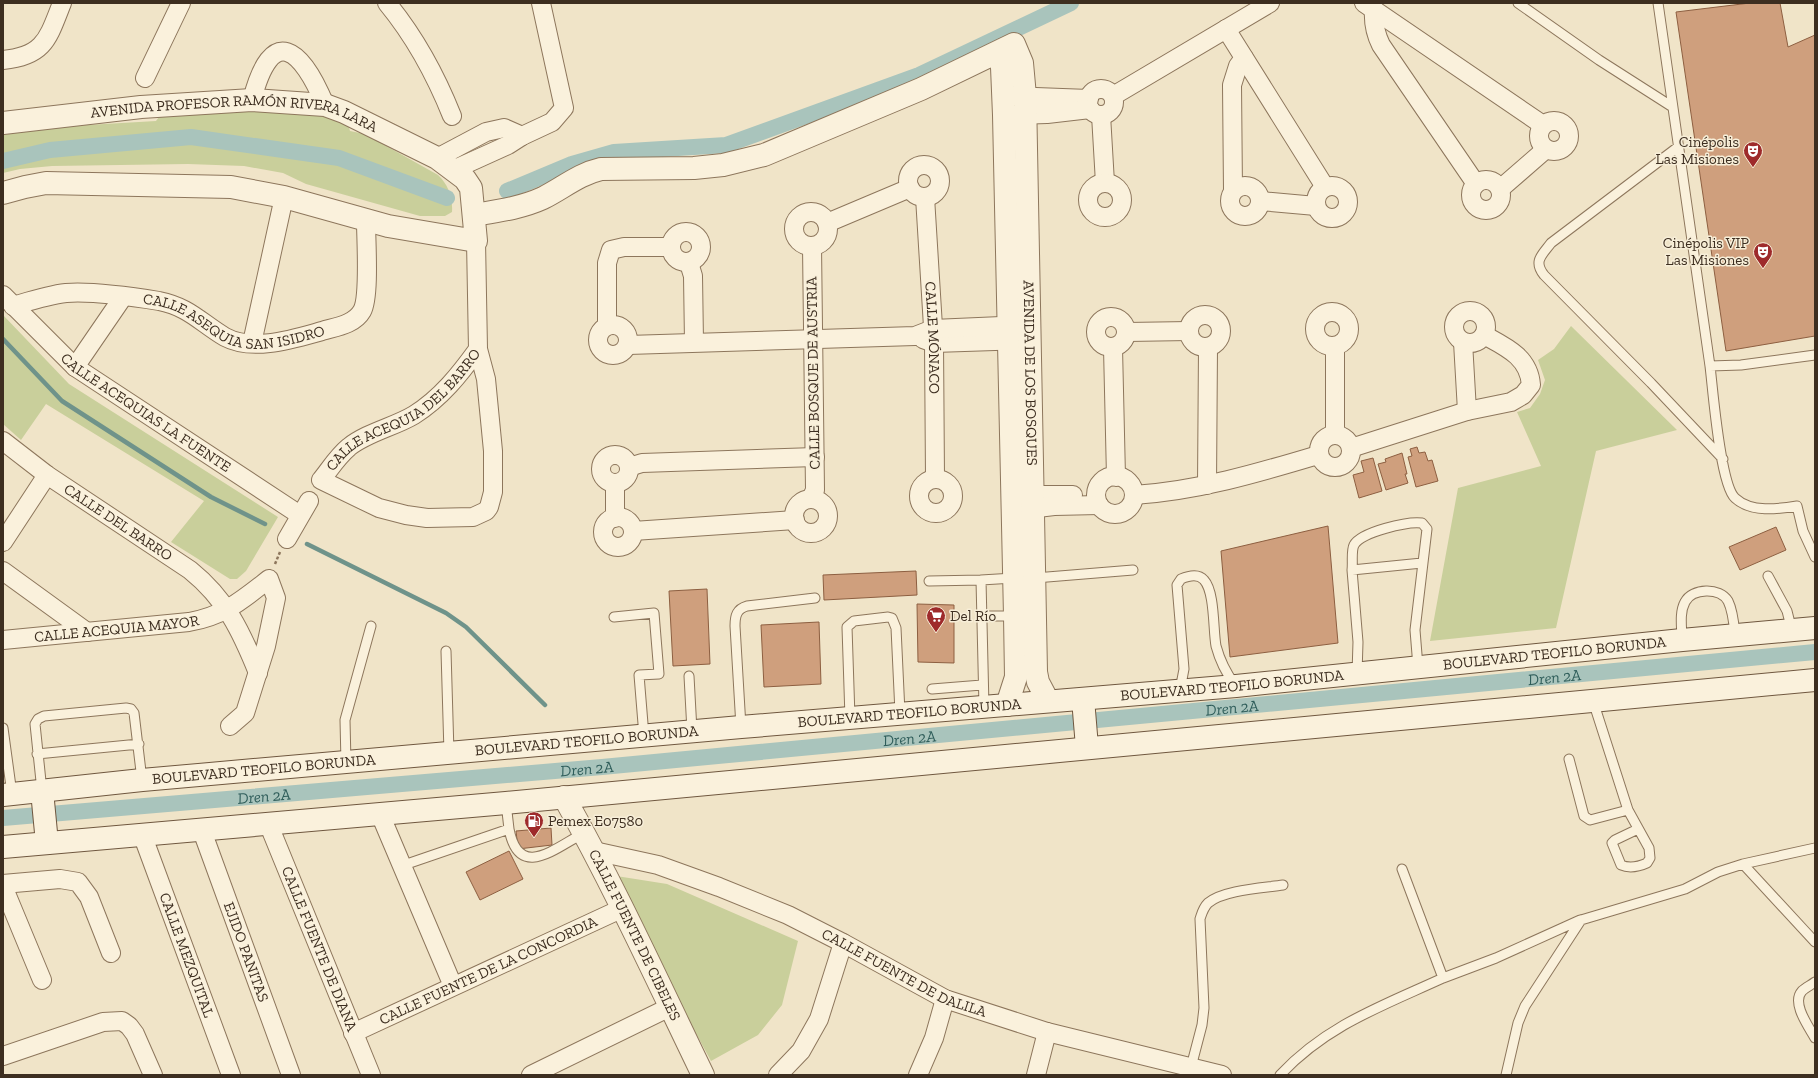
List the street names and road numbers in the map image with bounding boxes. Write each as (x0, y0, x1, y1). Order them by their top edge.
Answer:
street label: AVENIDA PROFESOR RAMÓN RIVERA LARA (89, 91, 381, 136)
street label: CALLE BOSQUE DE AUSTRIA (802, 276, 824, 470)
street label: AVENIDA DE LOS BOSQUES (1020, 280, 1041, 466)
street label: CALLE MÓNACO (921, 281, 943, 394)
street label: CALLE ASEQUIA SAN ISIDRO (142, 290, 327, 353)
street label: CALLE ACEQUIA DEL BARRO (322, 345, 484, 475)
street label: CALLE ACEQUIAS LA FUENTE (57, 349, 234, 476)
street label: CALLE DEL BARRO (61, 480, 176, 565)
street label: CALLE ACEQUIA MAYOR (33, 611, 201, 646)
street label: BOULEVARD TEOFILO BORUNDA (1442, 633, 1667, 674)
street label: BOULEVARD TEOFILO BORUNDA (1120, 666, 1345, 705)
street label: BOULEVARD TEOFILO BORUNDA (797, 695, 1022, 731)
street label: BOULEVARD TEOFILO BORUNDA (474, 722, 699, 760)
street label: BOULEVARD TEOFILO BORUNDA (151, 750, 377, 788)
street label: CALLE FUENTE DE CIBELES (585, 846, 685, 1023)
street label: CALLE FUENTE DE DIANA (278, 864, 361, 1034)
street label: CALLE MEZQUITAL (155, 890, 218, 1020)
street label: EJIDO PANITAS (220, 900, 273, 1005)
street label: CALLE FUENTE DE LA CONCORDIA (376, 912, 600, 1029)
street label: CALLE FUENTE DE DALILA (819, 925, 989, 1021)

